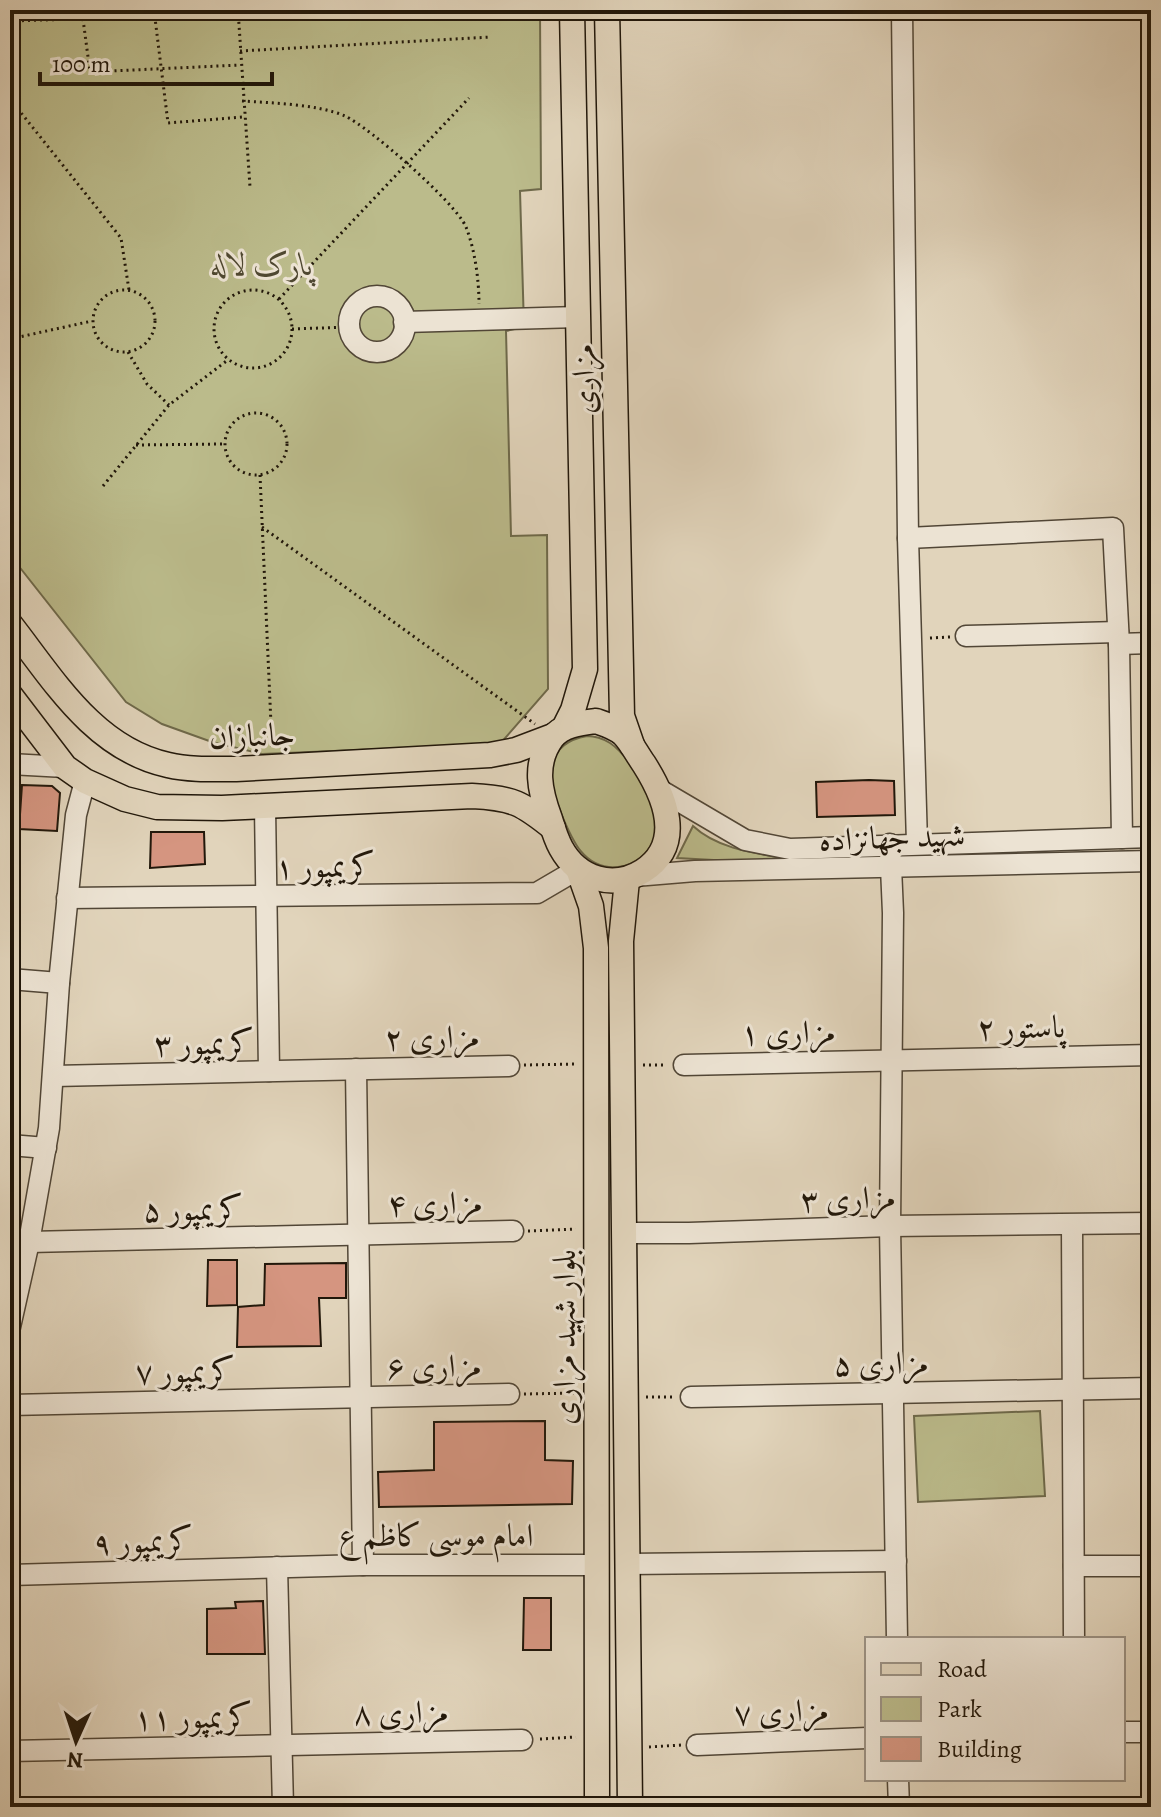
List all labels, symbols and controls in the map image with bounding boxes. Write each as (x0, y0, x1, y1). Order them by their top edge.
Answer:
scale bar (40, 36, 272, 86)
text: 100 m (52, 48, 111, 80)
park label: پارک لاله (210, 242, 317, 287)
street label: مزاری (560, 343, 606, 415)
street label: جانبازان (208, 712, 296, 758)
street label: شهید جهانزاده (818, 812, 966, 862)
street label: کریمپور ۱ (274, 843, 376, 889)
street label: پاستور ۲ (976, 1004, 1067, 1051)
street label: مزاری ۱ (740, 1009, 836, 1055)
street label: مزاری ۲ (384, 1014, 480, 1060)
street label: کریمپور ۳ (153, 1020, 255, 1066)
street label: مزاری ۳ (800, 1174, 896, 1222)
street label: مزاری ۴ (387, 1180, 483, 1226)
street label: کریمپور ۵ (142, 1186, 244, 1232)
street label: بلوار شهید مزاری (542, 1249, 586, 1425)
street label: مزاری ۵ (833, 1340, 929, 1386)
street label: مزاری ۶ (386, 1343, 482, 1389)
street label: کریمپور ۷ (134, 1348, 236, 1394)
street label: امام موسی کاظم ع (339, 1513, 533, 1565)
street label: کریمپور ۹ (92, 1517, 194, 1565)
legend (865, 1637, 1125, 1781)
text: Road (937, 1653, 987, 1685)
street label: مزاری ۷ (733, 1687, 829, 1735)
street label: مزاری ۸ (353, 1689, 449, 1735)
text: Park (937, 1693, 982, 1725)
street label: کریمپور ۱۱ (133, 1694, 253, 1740)
north arrow (36, 1701, 116, 1781)
text: Building (937, 1733, 1022, 1765)
text: N (66, 1745, 84, 1775)

